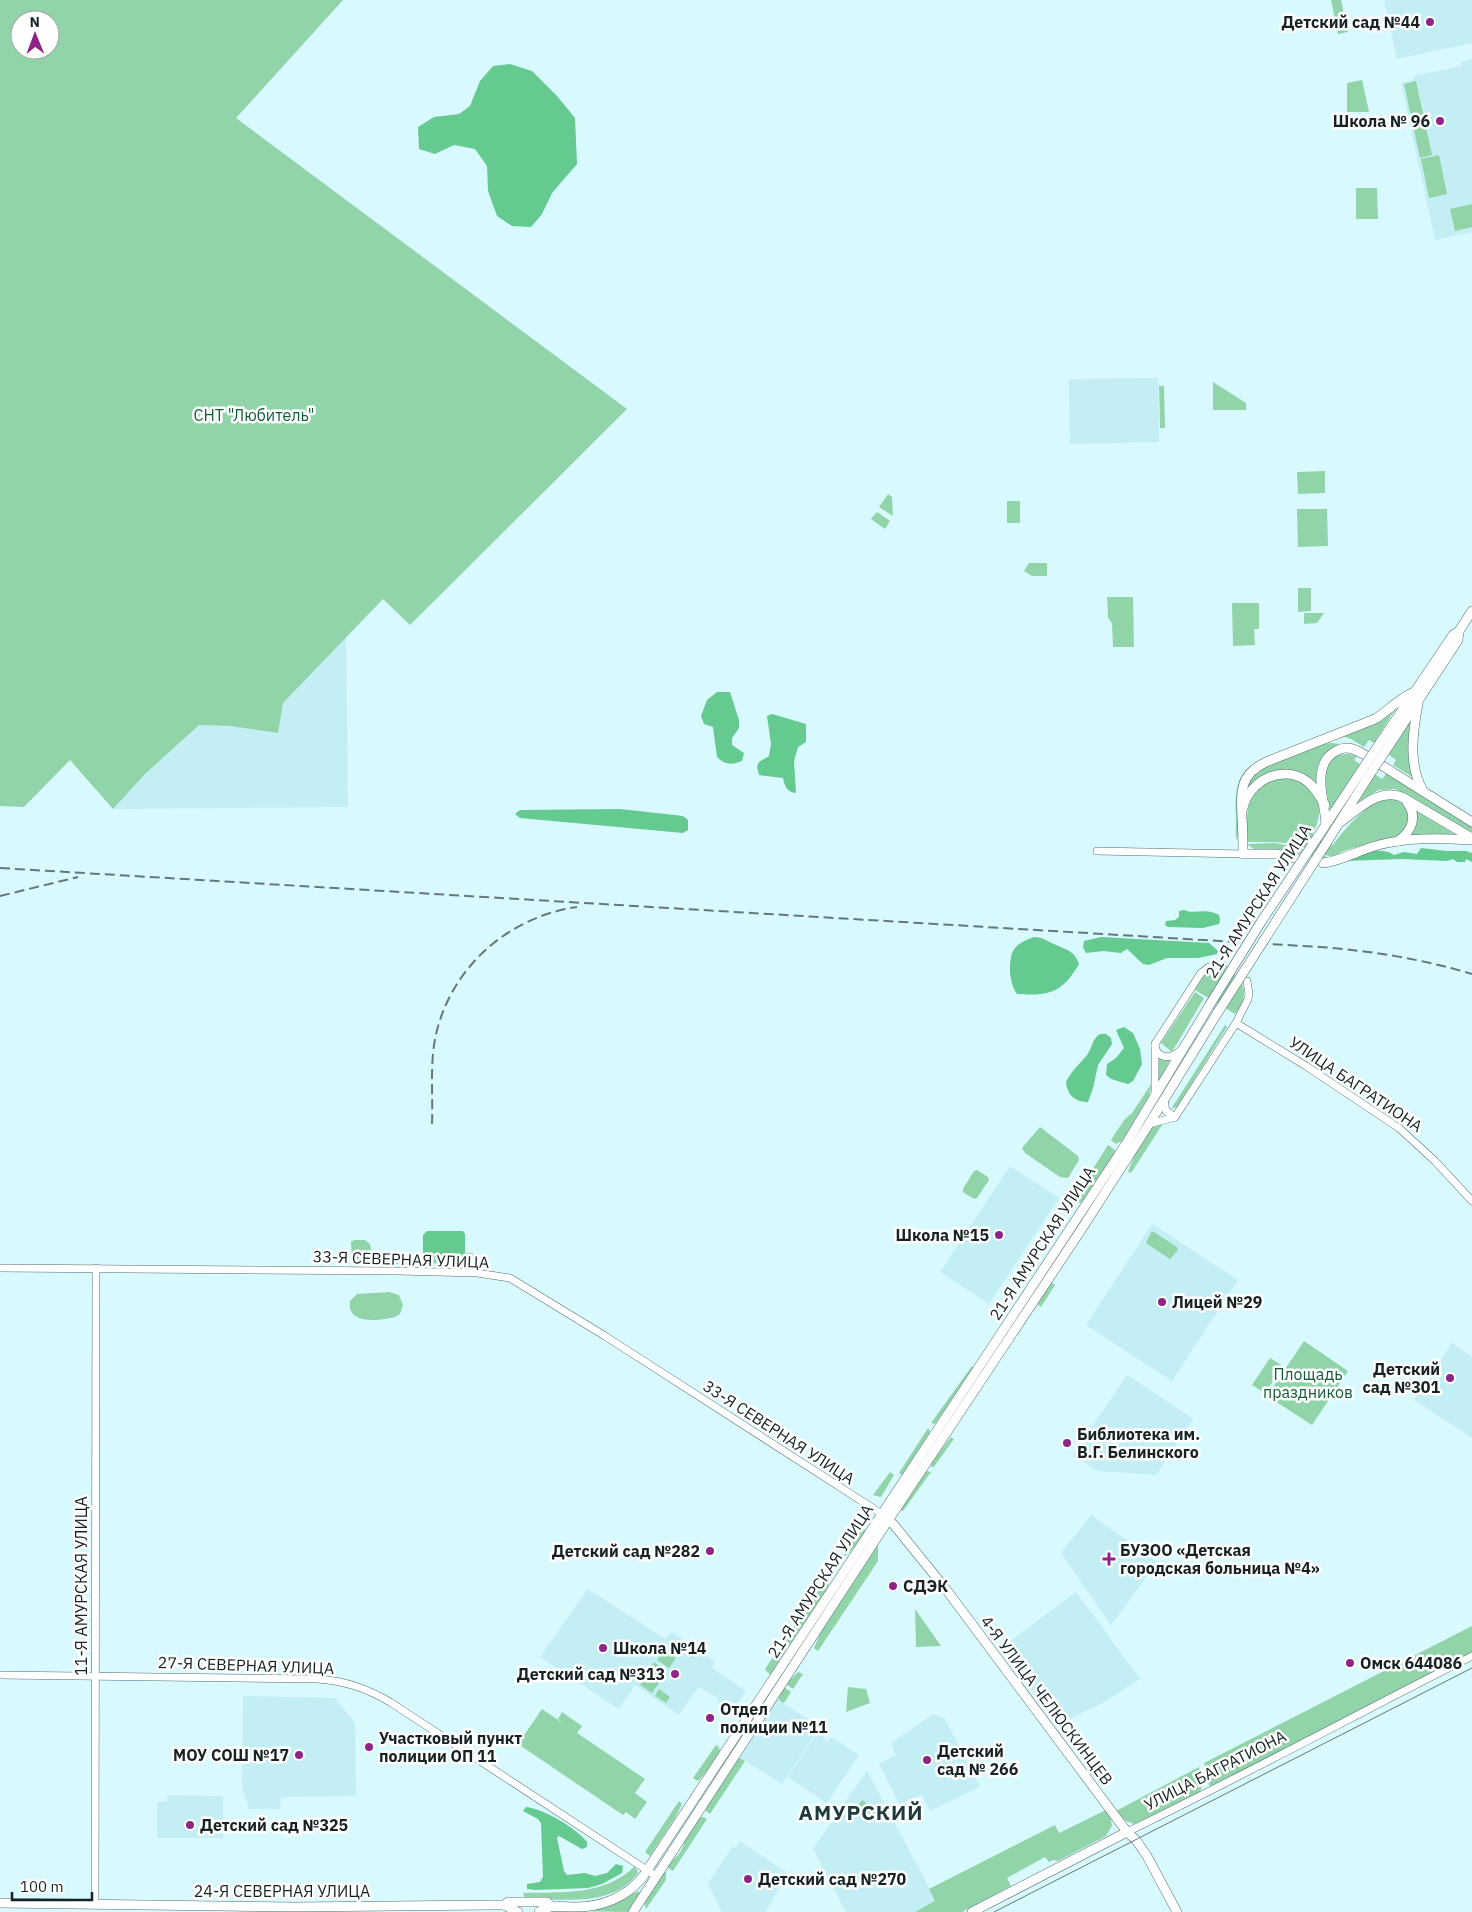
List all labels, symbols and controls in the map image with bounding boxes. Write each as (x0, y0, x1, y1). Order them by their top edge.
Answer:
north arrow (10, 10, 60, 60)
place label: Детский сад №44 (1281, 12, 1420, 32)
text: N (30, 13, 40, 31)
marker: Детский сад №44 (1424, 16, 1436, 28)
place label: Школа № 96 (1333, 111, 1430, 131)
marker: Школа № 96 (1434, 115, 1446, 127)
park label: СНТ "Любитель" (194, 405, 314, 425)
street label: 21-Я АМУРСКАЯ УЛИЦА (1201, 820, 1315, 982)
street label: УЛИЦА БАГРАТИОНА (1286, 1032, 1426, 1136)
street label: 21-Я АМУРСКАЯ УЛИЦА (985, 1162, 1099, 1324)
place label: Школа №15 (896, 1225, 989, 1245)
marker: Школа №15 (993, 1229, 1005, 1241)
street label: 33-Я СЕВЕРНАЯ УЛИЦА (312, 1246, 490, 1272)
place label: Лицей №29 (1172, 1292, 1262, 1312)
marker: Лицей №29 (1156, 1296, 1168, 1308)
place label: Детский сад №301 (1362, 1359, 1440, 1397)
park label: Площадь праздников (1263, 1364, 1353, 1402)
marker: Детский сад №301 (1444, 1372, 1456, 1384)
street label: 33-Я СЕВЕРНАЯ УЛИЦА (700, 1376, 858, 1488)
place label: Библиотека им. В.Г. Белинского (1077, 1424, 1200, 1462)
marker: Библиотека им. В.Г. Белинского (1061, 1437, 1073, 1449)
street label: 11-Я АМУРСКАЯ УЛИЦА (71, 1496, 91, 1676)
street label: 21-Я АМУРСКАЯ УЛИЦА (763, 1500, 877, 1662)
place label: БУЗОО «Детская городская больница №4» (1120, 1540, 1320, 1578)
place label: Детский сад №282 (552, 1541, 700, 1561)
marker: Детский сад №282 (704, 1545, 716, 1557)
marker: БУЗОО «Детская городская больница №4» (1102, 1552, 1116, 1566)
place label: СДЭК (903, 1576, 948, 1596)
marker: СДЭК (887, 1580, 899, 1592)
street label: 4-Я УЛИЦА ЧЕЛЮСКИНЦЕВ (977, 1611, 1117, 1789)
place label: Школа №14 (613, 1638, 707, 1658)
marker: Школа №14 (597, 1642, 609, 1654)
street label: 27-Я СЕВЕРНАЯ УЛИЦА (157, 1652, 335, 1678)
place label: Омск 644086 (1360, 1653, 1463, 1673)
marker: Омск 644086 (1344, 1657, 1356, 1669)
place label: Детский сад №313 (517, 1664, 665, 1684)
marker: Детский сад №313 (669, 1668, 681, 1680)
place label: Отдел полиции №11 (720, 1699, 828, 1737)
marker: Отдел полиции №11 (704, 1712, 716, 1724)
street label: УЛИЦА БАГРАТИОНА (1141, 1726, 1289, 1814)
place label: Участковый пункт полиции ОП 11 (379, 1728, 522, 1766)
marker: Участковый пункт полиции ОП 11 (363, 1741, 375, 1753)
place label: Детский сад № 266 (937, 1741, 1019, 1779)
place label: МОУ СОШ №17 (173, 1745, 289, 1765)
marker: МОУ СОШ №17 (293, 1749, 305, 1761)
marker: Детский сад № 266 (921, 1754, 933, 1766)
district label: АМУРСКИЙ (799, 1798, 923, 1826)
place label: Детский сад №325 (200, 1815, 349, 1835)
marker: Детский сад №325 (184, 1819, 196, 1831)
place label: Детский сад №270 (758, 1869, 907, 1889)
scale bar (12, 1870, 92, 1902)
marker: Детский сад №270 (742, 1873, 754, 1885)
text: 100 m (20, 1877, 64, 1896)
street label: 24-Я СЕВЕРНАЯ УЛИЦА (194, 1881, 370, 1901)

